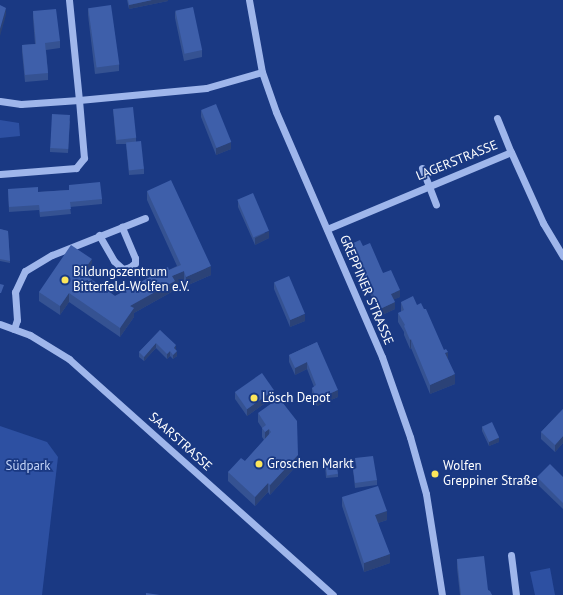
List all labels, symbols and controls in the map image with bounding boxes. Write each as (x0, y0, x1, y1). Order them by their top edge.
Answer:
street label: LAGERSTRASSE (414, 138, 500, 184)
street label: GREPPINER STRASSE (336, 233, 396, 347)
place label: Bildungszentrum Bitterfeld-Wolfen e.V. (73, 265, 190, 296)
marker: Bildungszentrum Bitterfeld-Wolfen e.V. (60, 275, 70, 285)
place label: Lösch Depot (262, 390, 330, 406)
marker: Lösch Depot (249, 393, 259, 403)
street label: SAARSTRASSE (145, 410, 215, 474)
place label: Groschen Markt (267, 456, 354, 472)
park label: Südpark (5, 458, 51, 474)
marker: Groschen Markt (254, 459, 264, 469)
place label: Wolfen Greppiner Straße (443, 459, 538, 490)
marker: Wolfen Greppiner Straße (430, 469, 440, 479)

